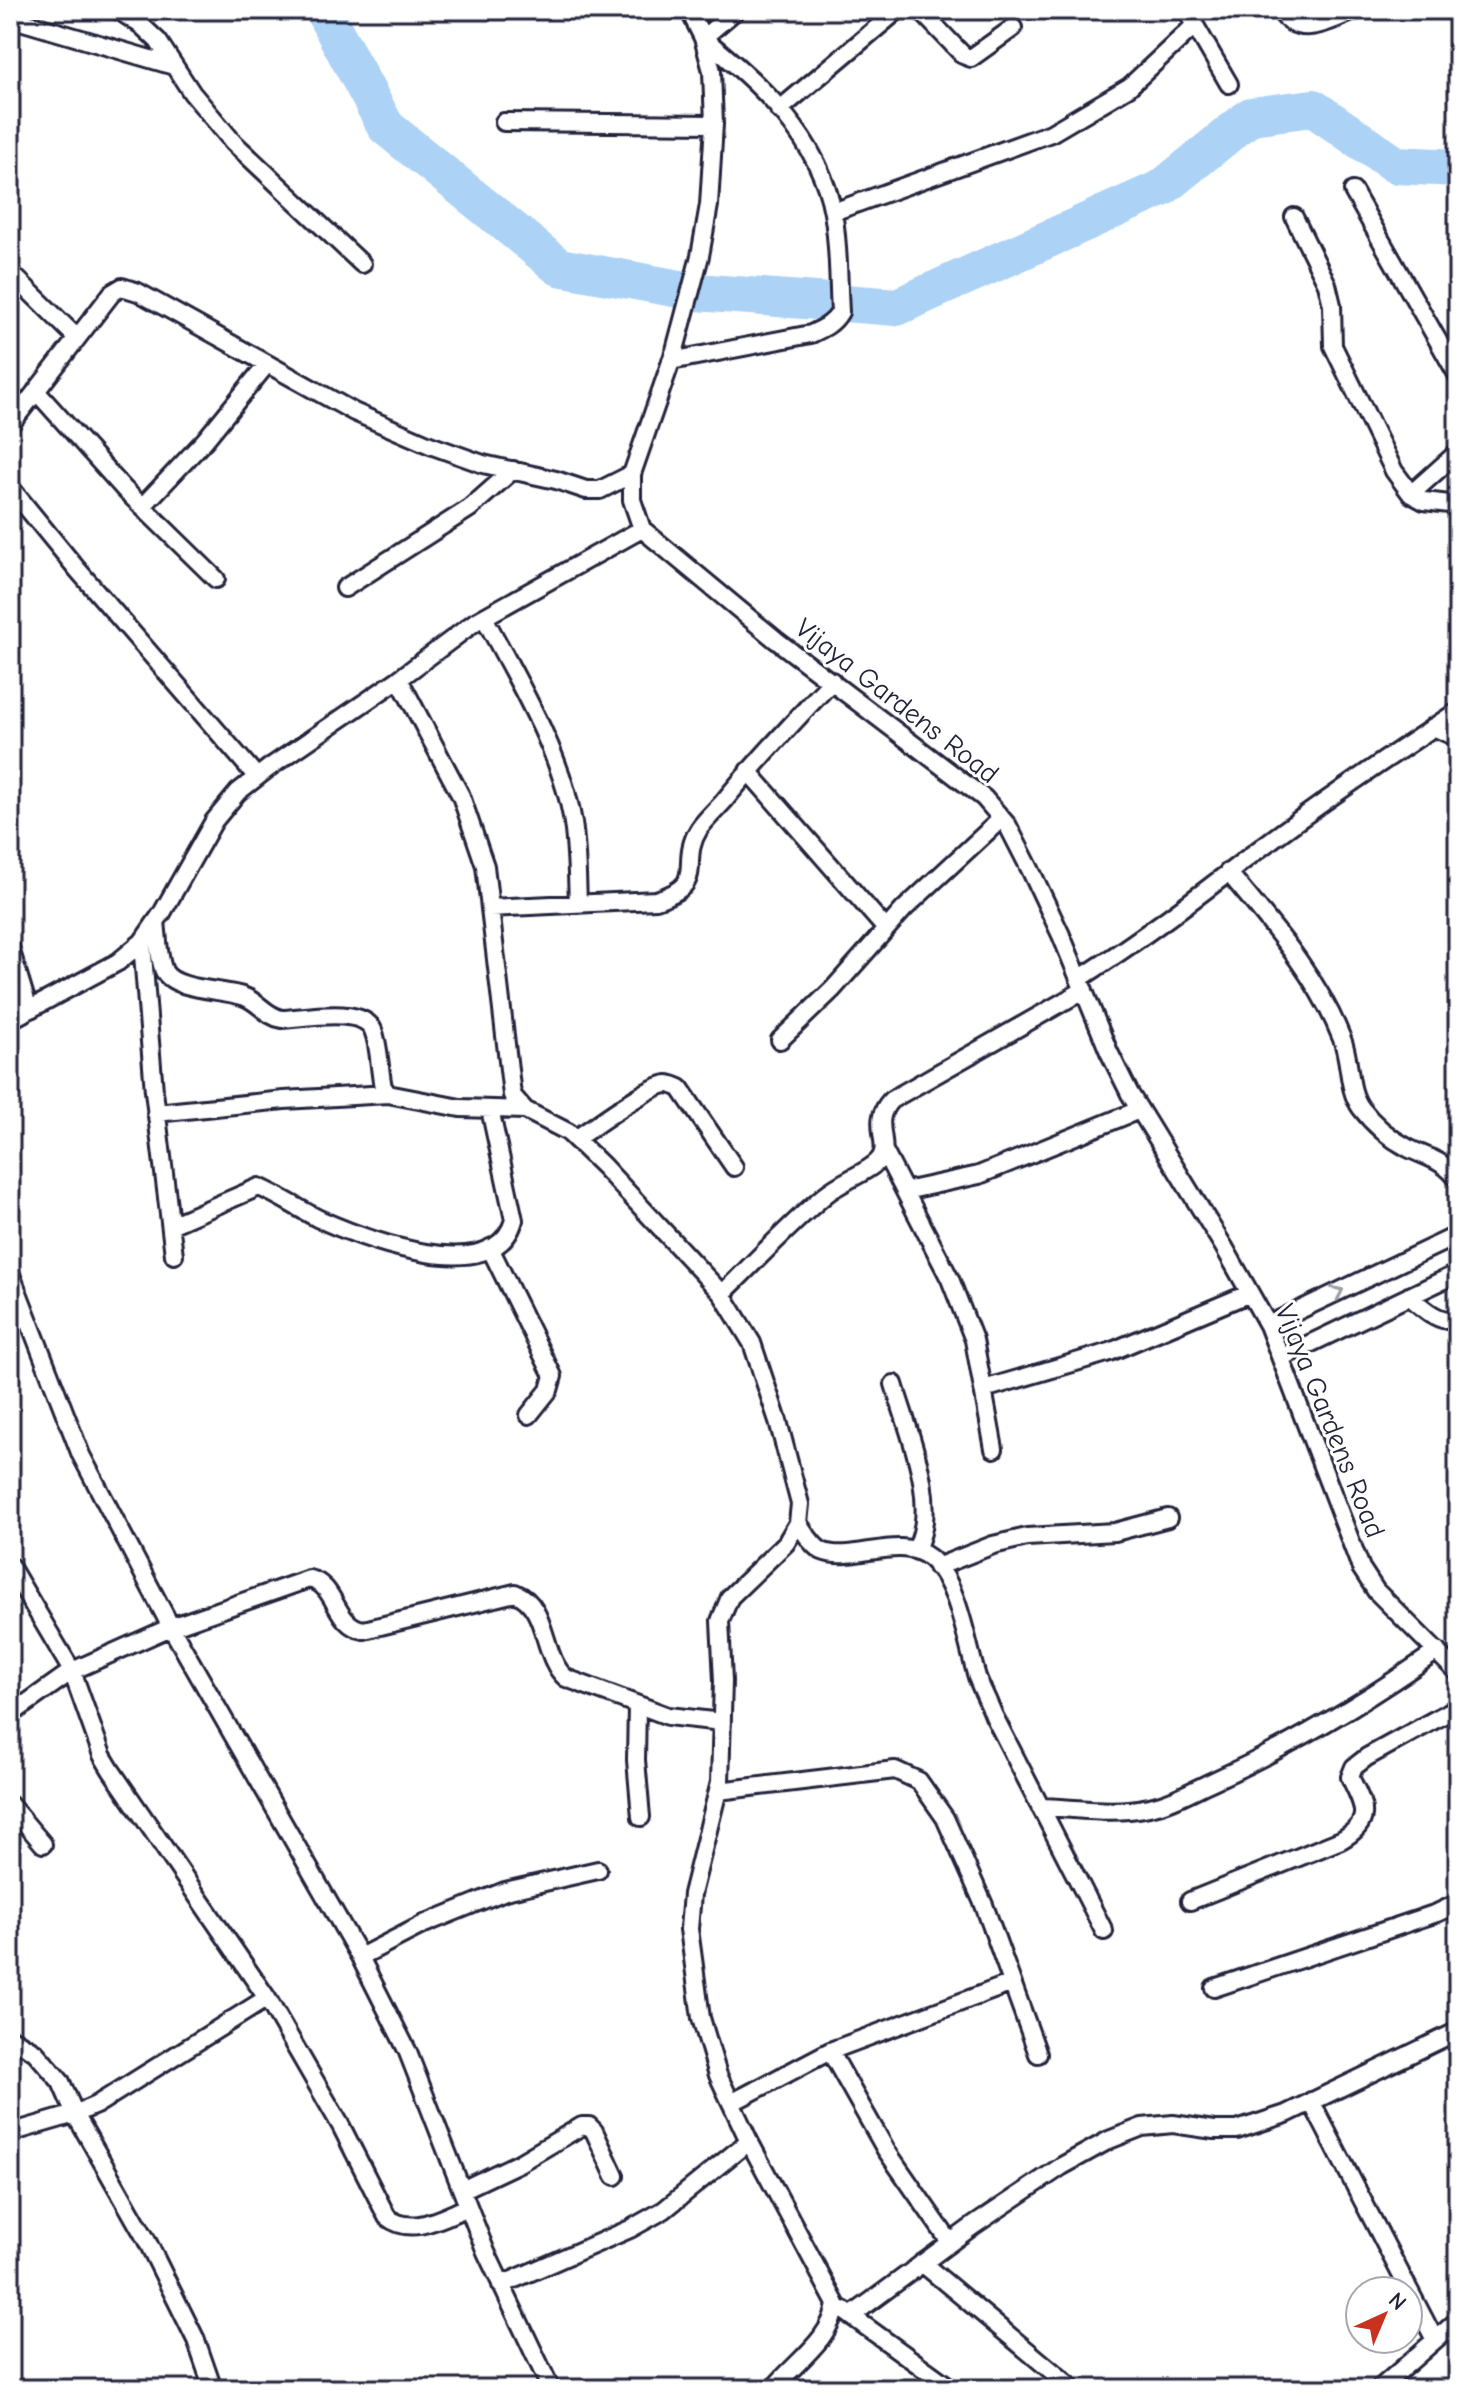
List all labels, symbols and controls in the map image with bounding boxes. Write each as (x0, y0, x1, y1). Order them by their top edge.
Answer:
street label: Vijaya Gardens Road (789, 612, 1005, 790)
one-way arrow (1330, 1286, 1344, 1302)
street label: Vijaya Gardens Road (1269, 1300, 1391, 1542)
north arrow (1344, 2275, 1424, 2355)
text: N (1383, 2287, 1411, 2316)

